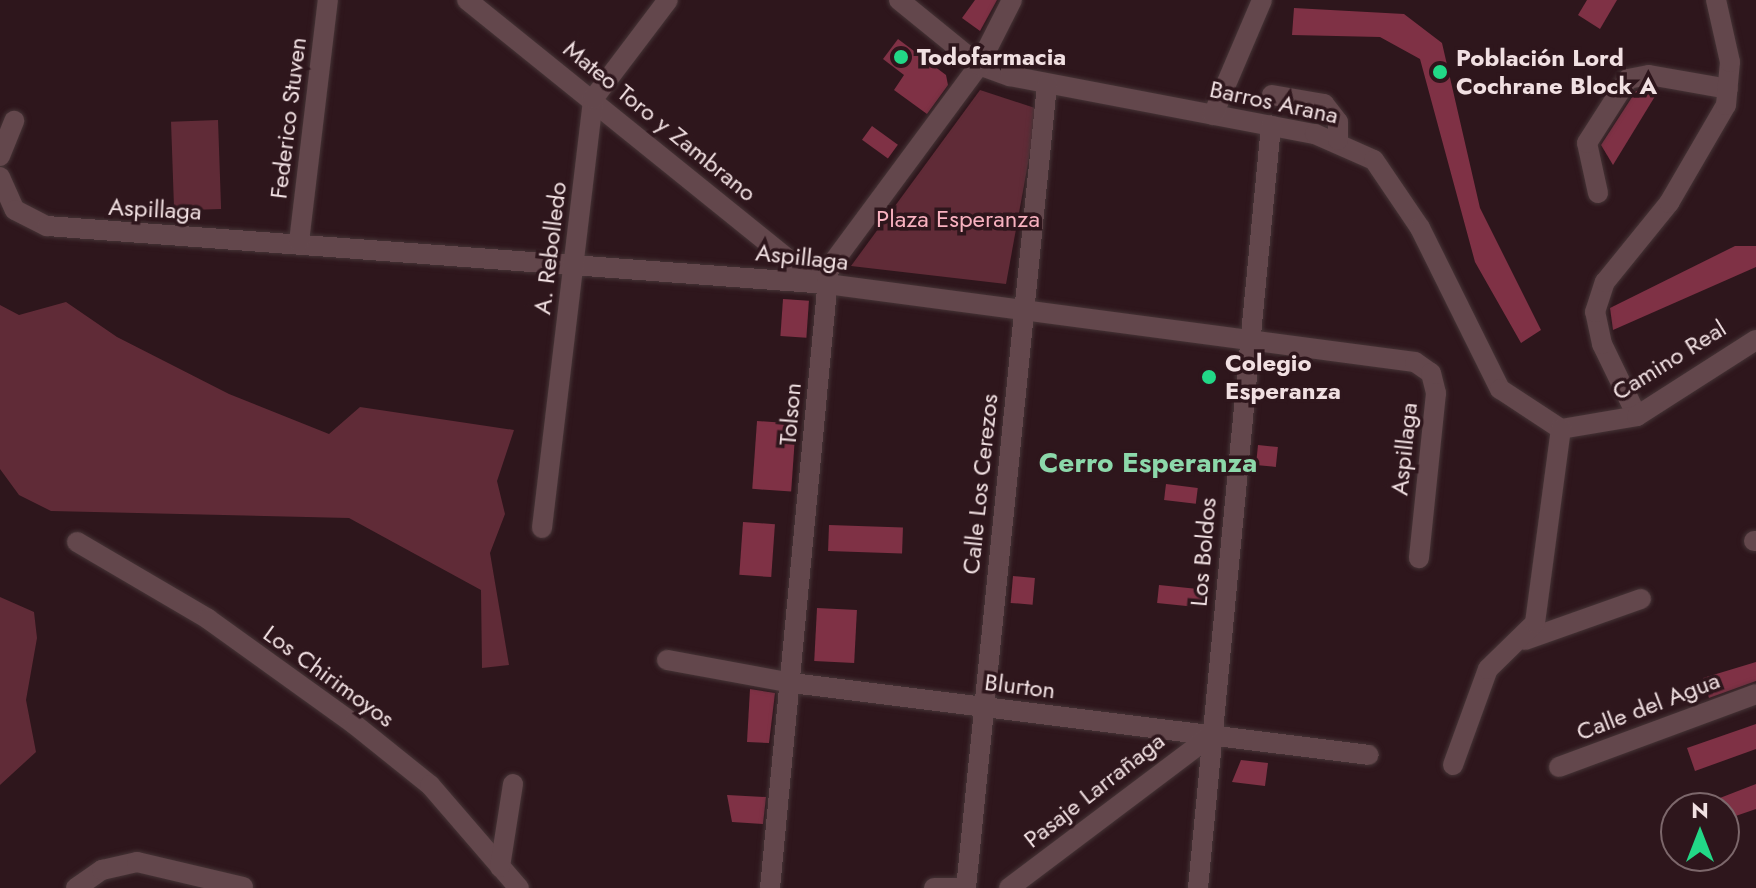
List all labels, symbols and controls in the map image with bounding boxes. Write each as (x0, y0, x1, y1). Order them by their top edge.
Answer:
street label: Mateo Toro y Zambrano (558, 34, 762, 208)
street label: Federico Stuven (264, 36, 312, 200)
place label: Todofarmacia (917, 43, 1066, 71)
place label: Población Lord Cochrane Block A (1456, 44, 1657, 100)
marker: Todofarmacia (892, 48, 910, 66)
marker: Población Lord Cochrane Block A (1431, 63, 1449, 81)
street label: Barros Arana (1207, 74, 1341, 130)
street label: A. Rebolledo (528, 180, 572, 316)
street label: Aspillaga (108, 192, 202, 226)
park label: Plaza Esperanza (876, 205, 1040, 233)
street label: Aspillaga (754, 238, 850, 276)
street label: Camino Real (1607, 314, 1731, 406)
place label: Colegio Esperanza (1225, 349, 1341, 405)
marker: Colegio Esperanza (1200, 368, 1218, 386)
street label: Tolson (773, 381, 807, 447)
street label: Calle Los Cerezos (956, 392, 1004, 576)
street label: Aspillaga (1385, 401, 1423, 497)
district label: Cerro Esperanza (1039, 446, 1257, 480)
street label: Los Boldos (1184, 496, 1222, 608)
street label: Los Chirimoyos (258, 619, 400, 733)
street label: Calle del Agua (1572, 665, 1724, 747)
street label: Blurton (983, 667, 1057, 705)
street label: Pasaje Larrañaga (1018, 726, 1170, 854)
north arrow (1660, 792, 1740, 872)
text: N (1691, 794, 1709, 826)

